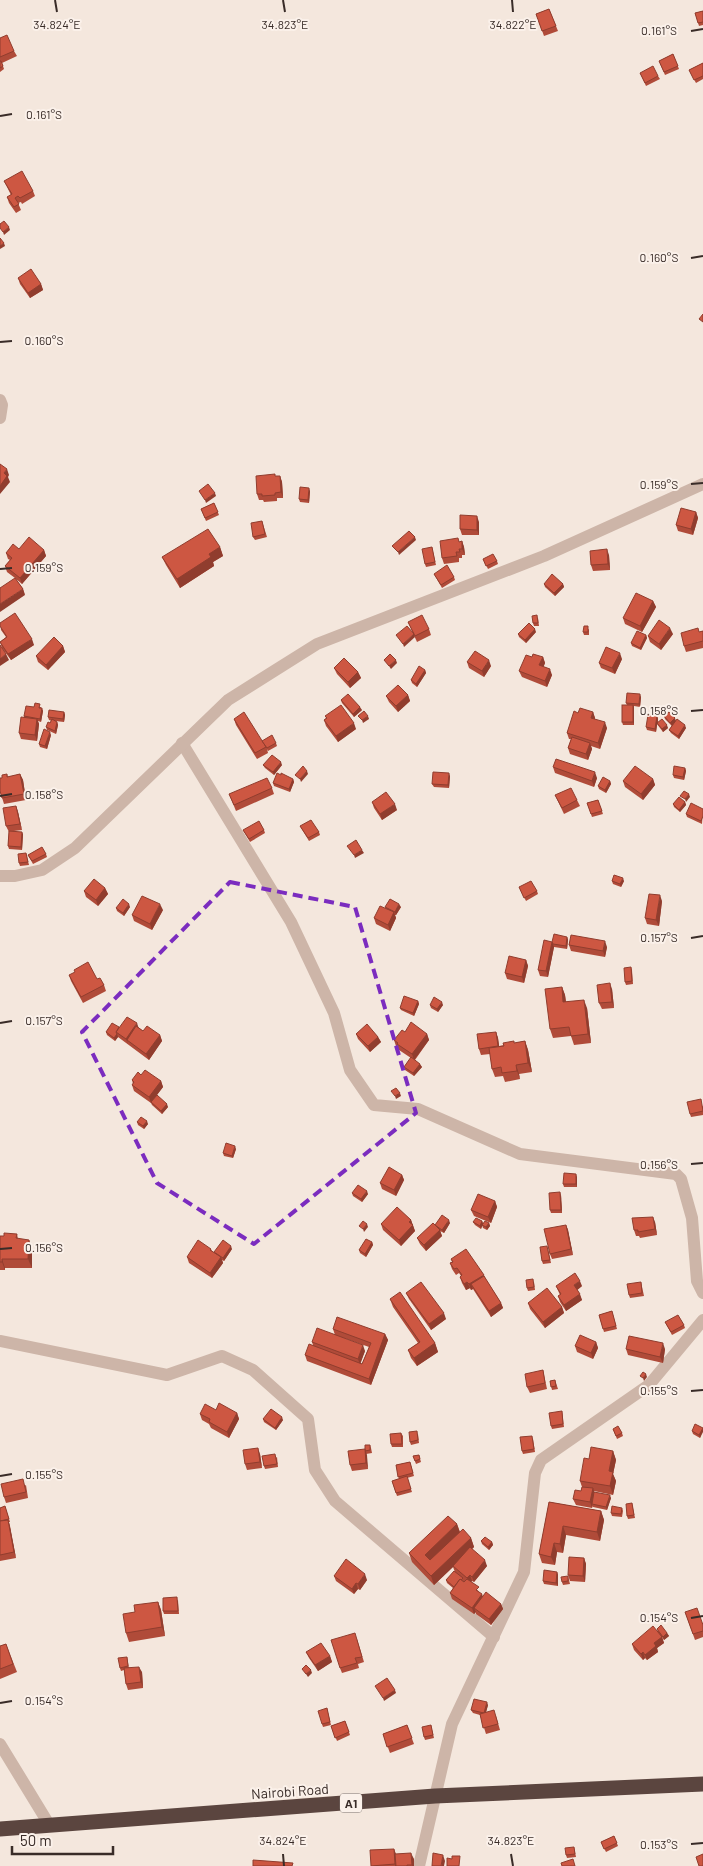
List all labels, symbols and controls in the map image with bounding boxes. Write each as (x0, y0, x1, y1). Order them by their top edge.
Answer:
text: 34.824°E (33, 17, 81, 31)
text: 34.823°E (262, 17, 308, 31)
text: 34.822°E (489, 17, 537, 31)
text: 0.161°S (641, 23, 677, 37)
text: 0.161°S (26, 107, 62, 121)
text: 0.160°S (640, 250, 678, 264)
text: 0.160°S (25, 333, 63, 347)
text: 0.159°S (640, 477, 678, 491)
text: 0.159°S (25, 560, 63, 574)
text: 0.158°S (640, 703, 678, 717)
text: 0.158°S (25, 787, 63, 801)
text: 0.157°S (640, 930, 678, 944)
text: 0.157°S (25, 1013, 63, 1027)
text: 0.156°S (640, 1157, 678, 1171)
text: 0.156°S (25, 1240, 63, 1254)
text: 0.155°S (640, 1383, 678, 1397)
text: 0.155°S (25, 1467, 63, 1481)
text: 0.154°S (640, 1610, 678, 1624)
text: 0.154°S (25, 1693, 63, 1707)
street label: Nairobi Road (251, 1780, 329, 1802)
road number: A1 (340, 1794, 362, 1812)
scale bar (12, 1824, 114, 1856)
text: 50 m (20, 1831, 52, 1849)
text: 34.824°E (259, 1833, 307, 1847)
text: 34.823°E (488, 1833, 534, 1847)
text: 0.153°S (640, 1837, 678, 1851)

